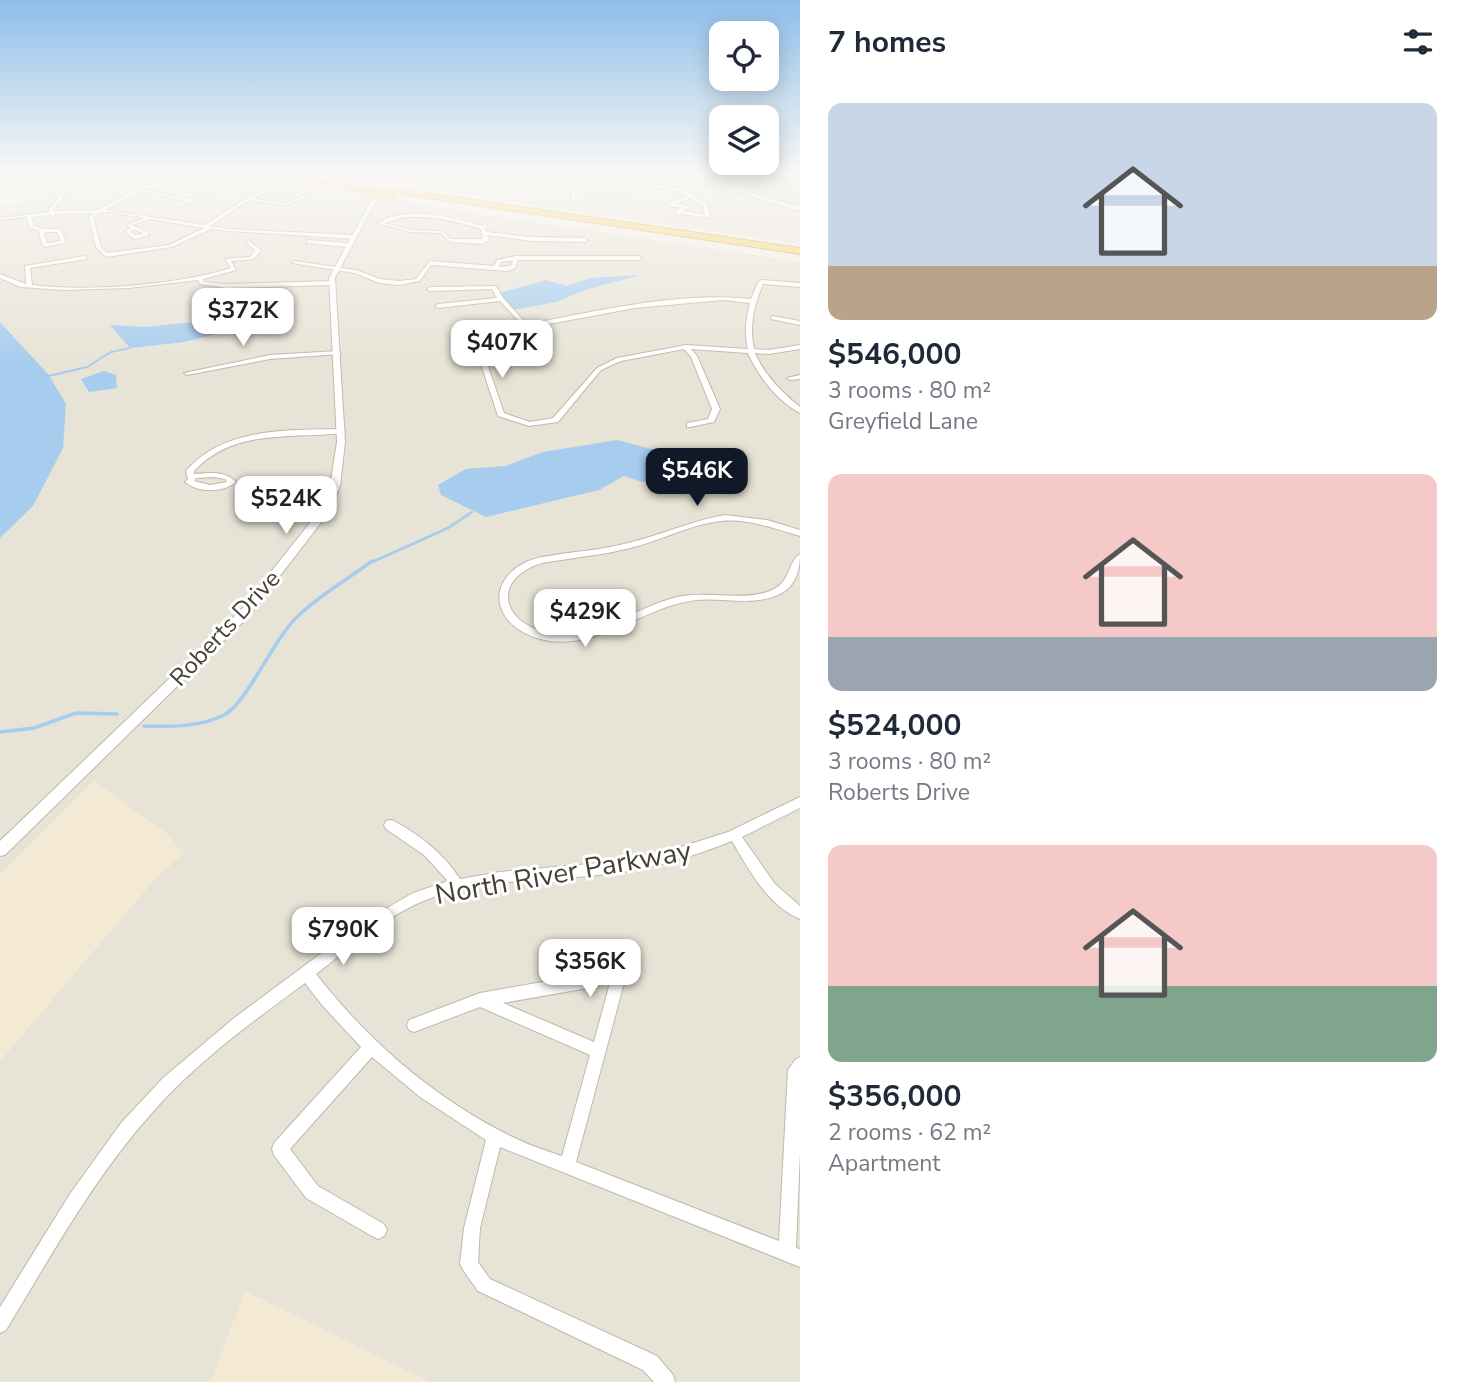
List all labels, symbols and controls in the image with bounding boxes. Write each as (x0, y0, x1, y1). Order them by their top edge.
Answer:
map controls (709, 21, 779, 175)
button: locate (709, 21, 779, 91)
text: 7 homes (828, 22, 946, 63)
icon: filters (1399, 23, 1437, 61)
button: layers (709, 105, 779, 175)
icon: home (1070, 148, 1196, 274)
pin: $372K (194, 288, 292, 348)
text: $372K (208, 295, 278, 326)
pin: $407K (453, 320, 551, 380)
text: $407K (467, 327, 537, 358)
text: $546,000 (828, 334, 961, 375)
text: 3 rooms · 80 m² (828, 375, 991, 406)
text: Greyfield Lane (828, 406, 978, 437)
pin: $546K (648, 448, 746, 508)
text: $546K (662, 455, 732, 486)
pin: $524K (237, 476, 335, 536)
text: $524K (251, 483, 321, 514)
icon: home (1070, 519, 1196, 645)
street label: Roberts Drive (163, 563, 287, 693)
pin: $429K (536, 590, 634, 649)
text: $429K (550, 596, 620, 627)
text: $524,000 (828, 705, 961, 746)
text: 3 rooms · 80 m² (828, 746, 991, 777)
text: Roberts Drive (828, 777, 970, 808)
street label: North River Parkway (432, 832, 695, 914)
icon: home (1070, 890, 1196, 1016)
pin: $790K (294, 908, 392, 967)
text: $790K (308, 914, 378, 945)
pin: $356K (541, 940, 639, 999)
text: $356K (555, 946, 625, 977)
text: $356,000 (828, 1076, 961, 1117)
text: 2 rooms · 62 m² (828, 1117, 991, 1148)
text: Apartment (828, 1148, 940, 1179)

